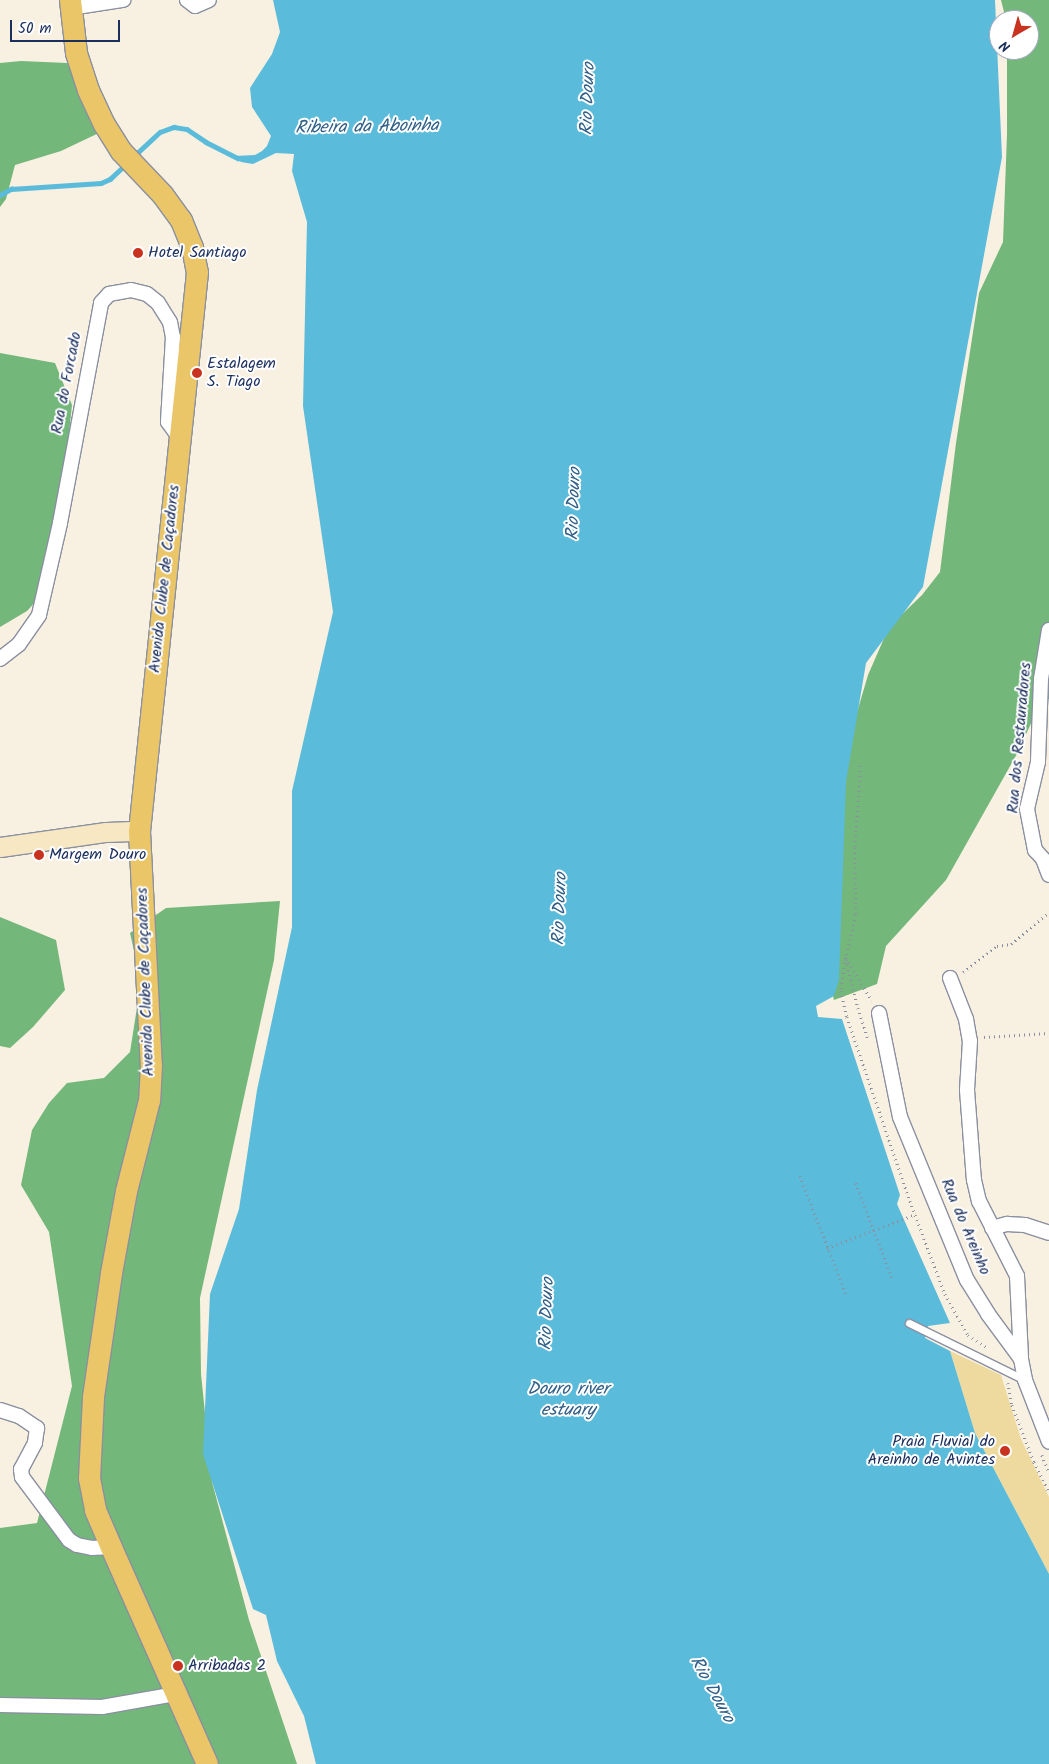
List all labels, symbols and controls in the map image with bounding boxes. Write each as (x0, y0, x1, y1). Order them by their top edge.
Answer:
scale bar (12, 10, 122, 42)
north arrow (989, 10, 1039, 60)
text: 50 m (18, 17, 52, 41)
text: N (995, 35, 1016, 57)
water label: Rio Douro (577, 62, 601, 136)
water label: Ribeira da Aboinha (295, 116, 439, 140)
place label: Hotel Santiago (148, 243, 247, 263)
marker: Hotel Santiago (132, 247, 144, 259)
street label: Rua do Forcado (48, 330, 86, 436)
place label: Estalagem S. Tiago (207, 354, 276, 392)
marker: Estalagem S. Tiago (191, 367, 203, 379)
water label: Rio Douro (563, 467, 587, 541)
street label: Avenida Clube de Caçadores (146, 484, 184, 674)
street label: Rua dos Restauradores (1004, 662, 1036, 814)
place label: Margem Douro (49, 845, 146, 865)
marker: Margem Douro (33, 849, 45, 861)
water label: Rio Douro (549, 872, 573, 946)
street label: Avenida Clube de Caçadores (133, 887, 159, 1077)
street label: Rua do Areinho (936, 1176, 994, 1278)
water label: Rio Douro (536, 1277, 560, 1351)
water label: Douro river estuary (527, 1380, 609, 1422)
place label: Praia Fluvial do Areinho de Avintes (868, 1432, 995, 1470)
marker: Praia Fluvial do Areinho de Avintes (999, 1445, 1011, 1457)
water label: Rio Douro (684, 1653, 738, 1727)
place label: Arribadas 2 (188, 1656, 266, 1676)
marker: Arribadas 2 (172, 1660, 184, 1672)

